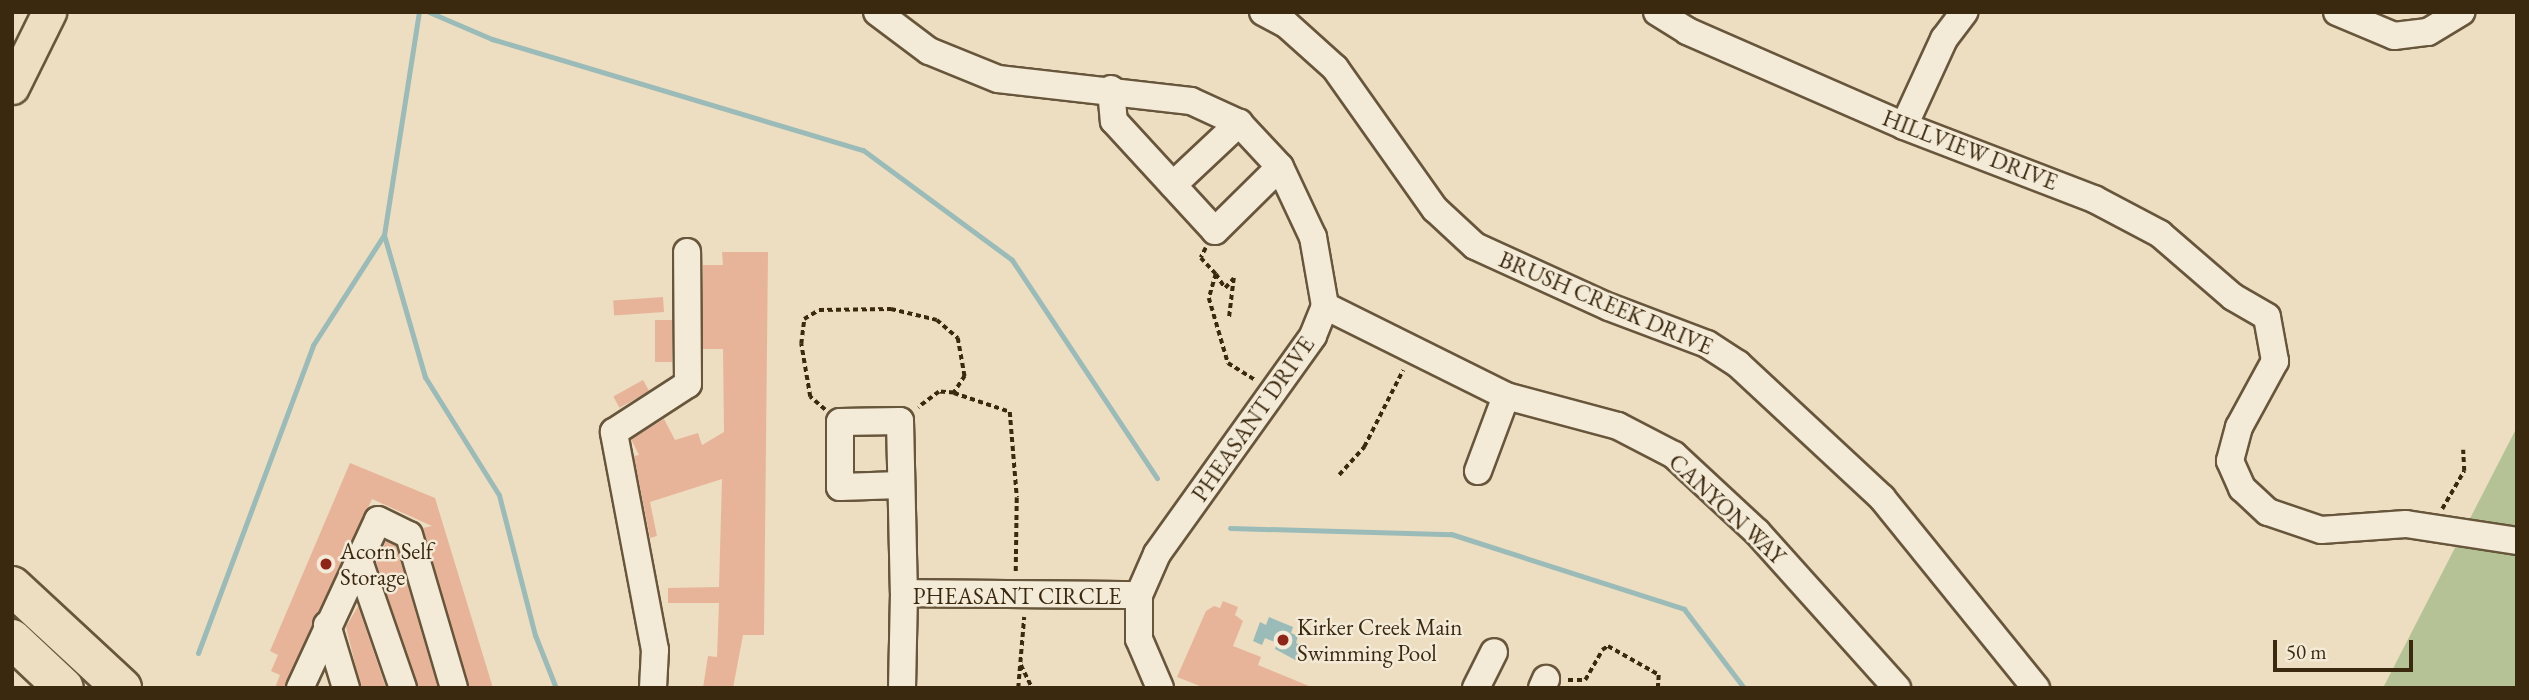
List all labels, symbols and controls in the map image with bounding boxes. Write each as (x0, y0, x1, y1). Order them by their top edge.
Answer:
street label: HILLVIEW DRIVE (1879, 104, 2061, 196)
street label: BRUSH CREEK DRIVE (1495, 245, 1717, 361)
street label: PHEASANT DRIVE (1186, 331, 1320, 507)
street label: CANYON WAY (1663, 448, 1791, 570)
place label: Acorn Self Storage (340, 537, 433, 591)
marker: Acorn Self Storage (318, 556, 334, 572)
street label: PHEASANT CIRCLE (913, 582, 1121, 610)
place label: Kirker Creek Main Swimming Pool (1297, 613, 1462, 667)
scale bar (2277, 626, 2417, 670)
marker: Kirker Creek Main Swimming Pool (1275, 632, 1291, 648)
text: 50 m (2286, 638, 2327, 665)

